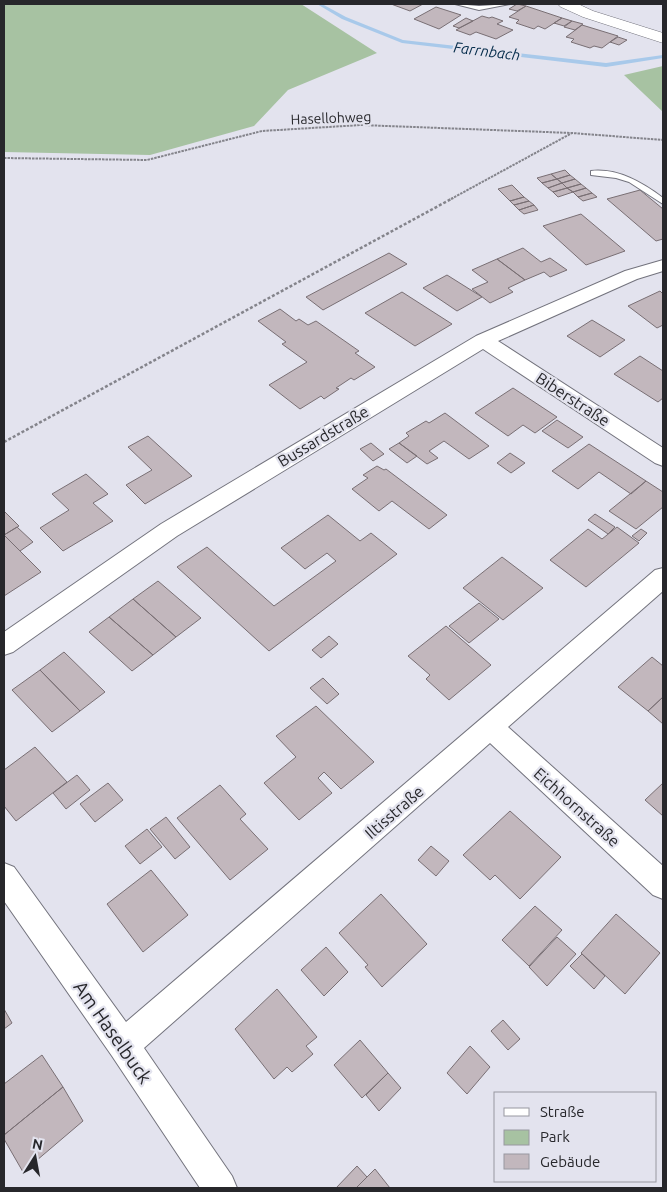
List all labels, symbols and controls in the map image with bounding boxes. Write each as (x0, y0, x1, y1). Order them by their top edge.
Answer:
water label: Farrnbach (453, 38, 521, 64)
street label: Hasellohweg (290, 109, 372, 127)
street label: Biberstraße (533, 368, 613, 430)
street label: Bussardstraße (274, 402, 372, 470)
street label: Eichhornstraße (530, 764, 624, 850)
street label: Iltisstraße (361, 782, 427, 842)
street label: Am Haselbuck (70, 976, 157, 1088)
legend (494, 1092, 657, 1182)
text: Straße (540, 1103, 584, 1120)
text: Park (540, 1128, 570, 1145)
north arrow (10, 1132, 60, 1182)
text: N (31, 1135, 44, 1153)
text: Gebäude (540, 1153, 600, 1170)

